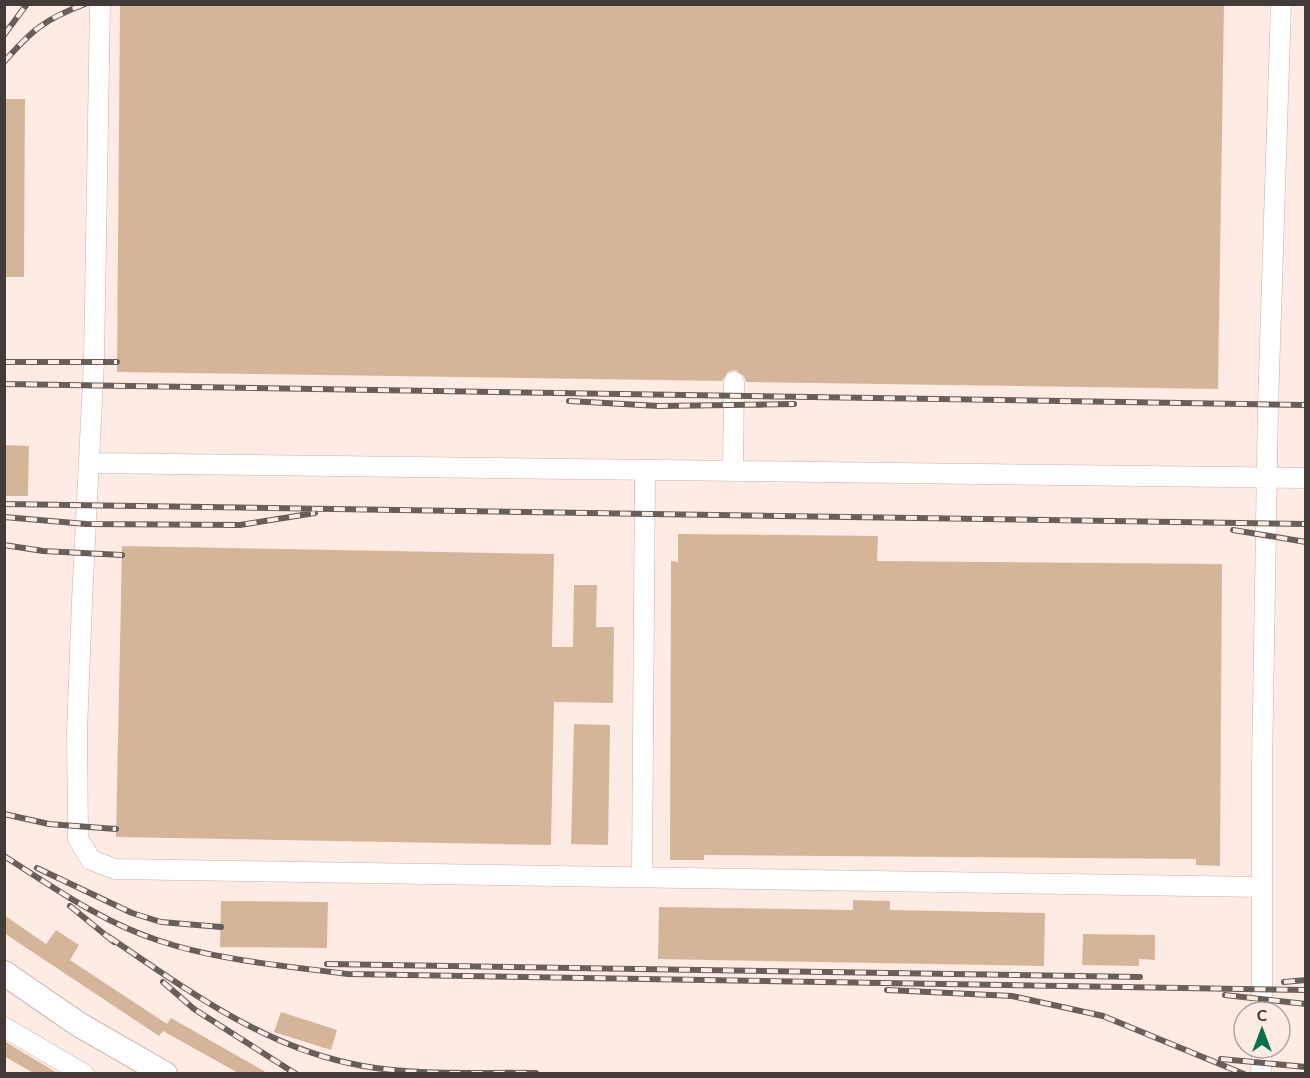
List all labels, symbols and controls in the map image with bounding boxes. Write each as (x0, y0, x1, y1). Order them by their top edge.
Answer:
north arrow (1232, 1000, 1292, 1060)
text: С (1257, 1005, 1268, 1025)

